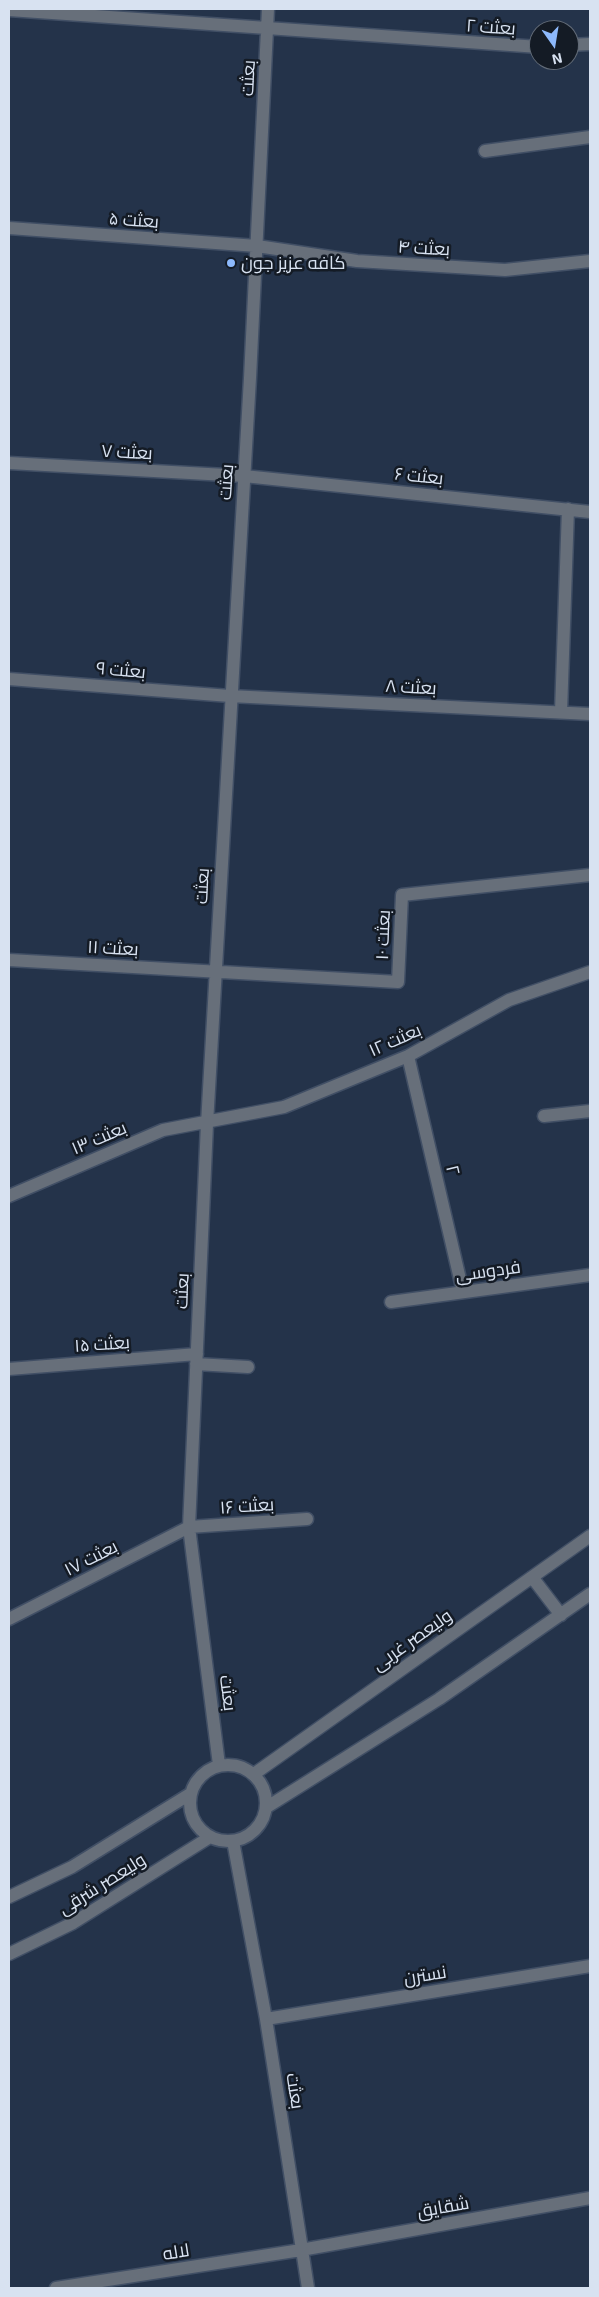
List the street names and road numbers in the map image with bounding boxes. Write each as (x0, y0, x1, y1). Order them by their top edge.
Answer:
street label: بعثت ۲ (465, 14, 517, 40)
street label: بعثت (236, 59, 260, 97)
street label: بعثت ۵ (108, 207, 160, 233)
street label: بعثت ۴ (397, 236, 451, 260)
street label: بعثت ۷ (101, 440, 153, 464)
street label: بعثت (214, 463, 238, 501)
street label: بعثت ۶ (394, 463, 444, 489)
street label: بعثت ۹ (95, 657, 147, 683)
street label: بعثت ۸ (385, 675, 437, 699)
street label: بعثت (190, 867, 214, 905)
street label: بعثت ۱۰ (371, 909, 395, 961)
street label: بعثت ۱۱ (87, 936, 139, 960)
street label: بعثت ۱۲ (365, 1019, 425, 1061)
street label: بعثت ۱۳ (68, 1117, 130, 1159)
street label: ۲ (441, 1163, 465, 1177)
street label: فردوسی (454, 1256, 522, 1286)
street label: بعثت (171, 1273, 193, 1309)
street label: بعثت ۱۵ (73, 1331, 131, 1357)
street label: بعثت ۱۶ (219, 1493, 275, 1519)
street label: بعثت ۱۷ (61, 1535, 121, 1581)
street label: ولیعصر غربی (368, 1605, 456, 1675)
street label: بعثت (215, 1674, 241, 1712)
street label: ولیعصر شرقی (54, 1849, 150, 1919)
street label: نسترن (402, 1961, 448, 1989)
street label: بعثت (281, 2071, 309, 2111)
street label: شقایق (415, 2192, 471, 2222)
street label: لاله (161, 2239, 191, 2265)

